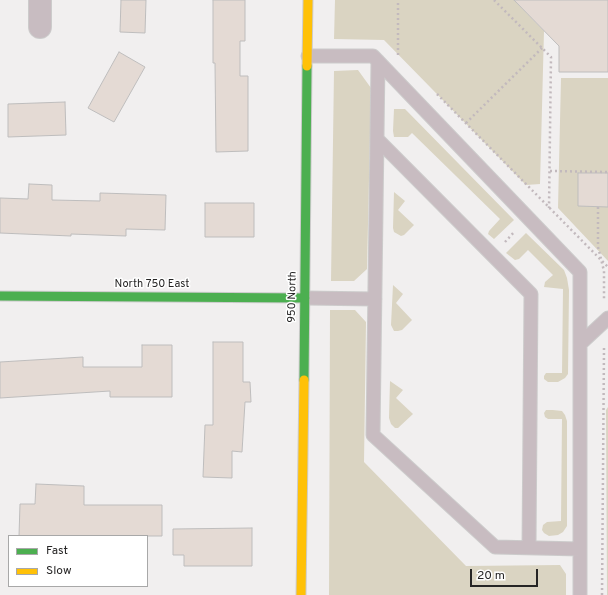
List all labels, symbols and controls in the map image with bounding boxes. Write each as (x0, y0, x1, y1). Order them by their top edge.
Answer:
street label: 950 North (286, 271, 300, 323)
street label: North 750 East (115, 278, 189, 292)
legend (8, 535, 148, 587)
text: Fast (46, 543, 68, 559)
scale bar (472, 561, 540, 587)
text: Slow (46, 563, 72, 579)
text: 20 m (477, 568, 505, 584)

